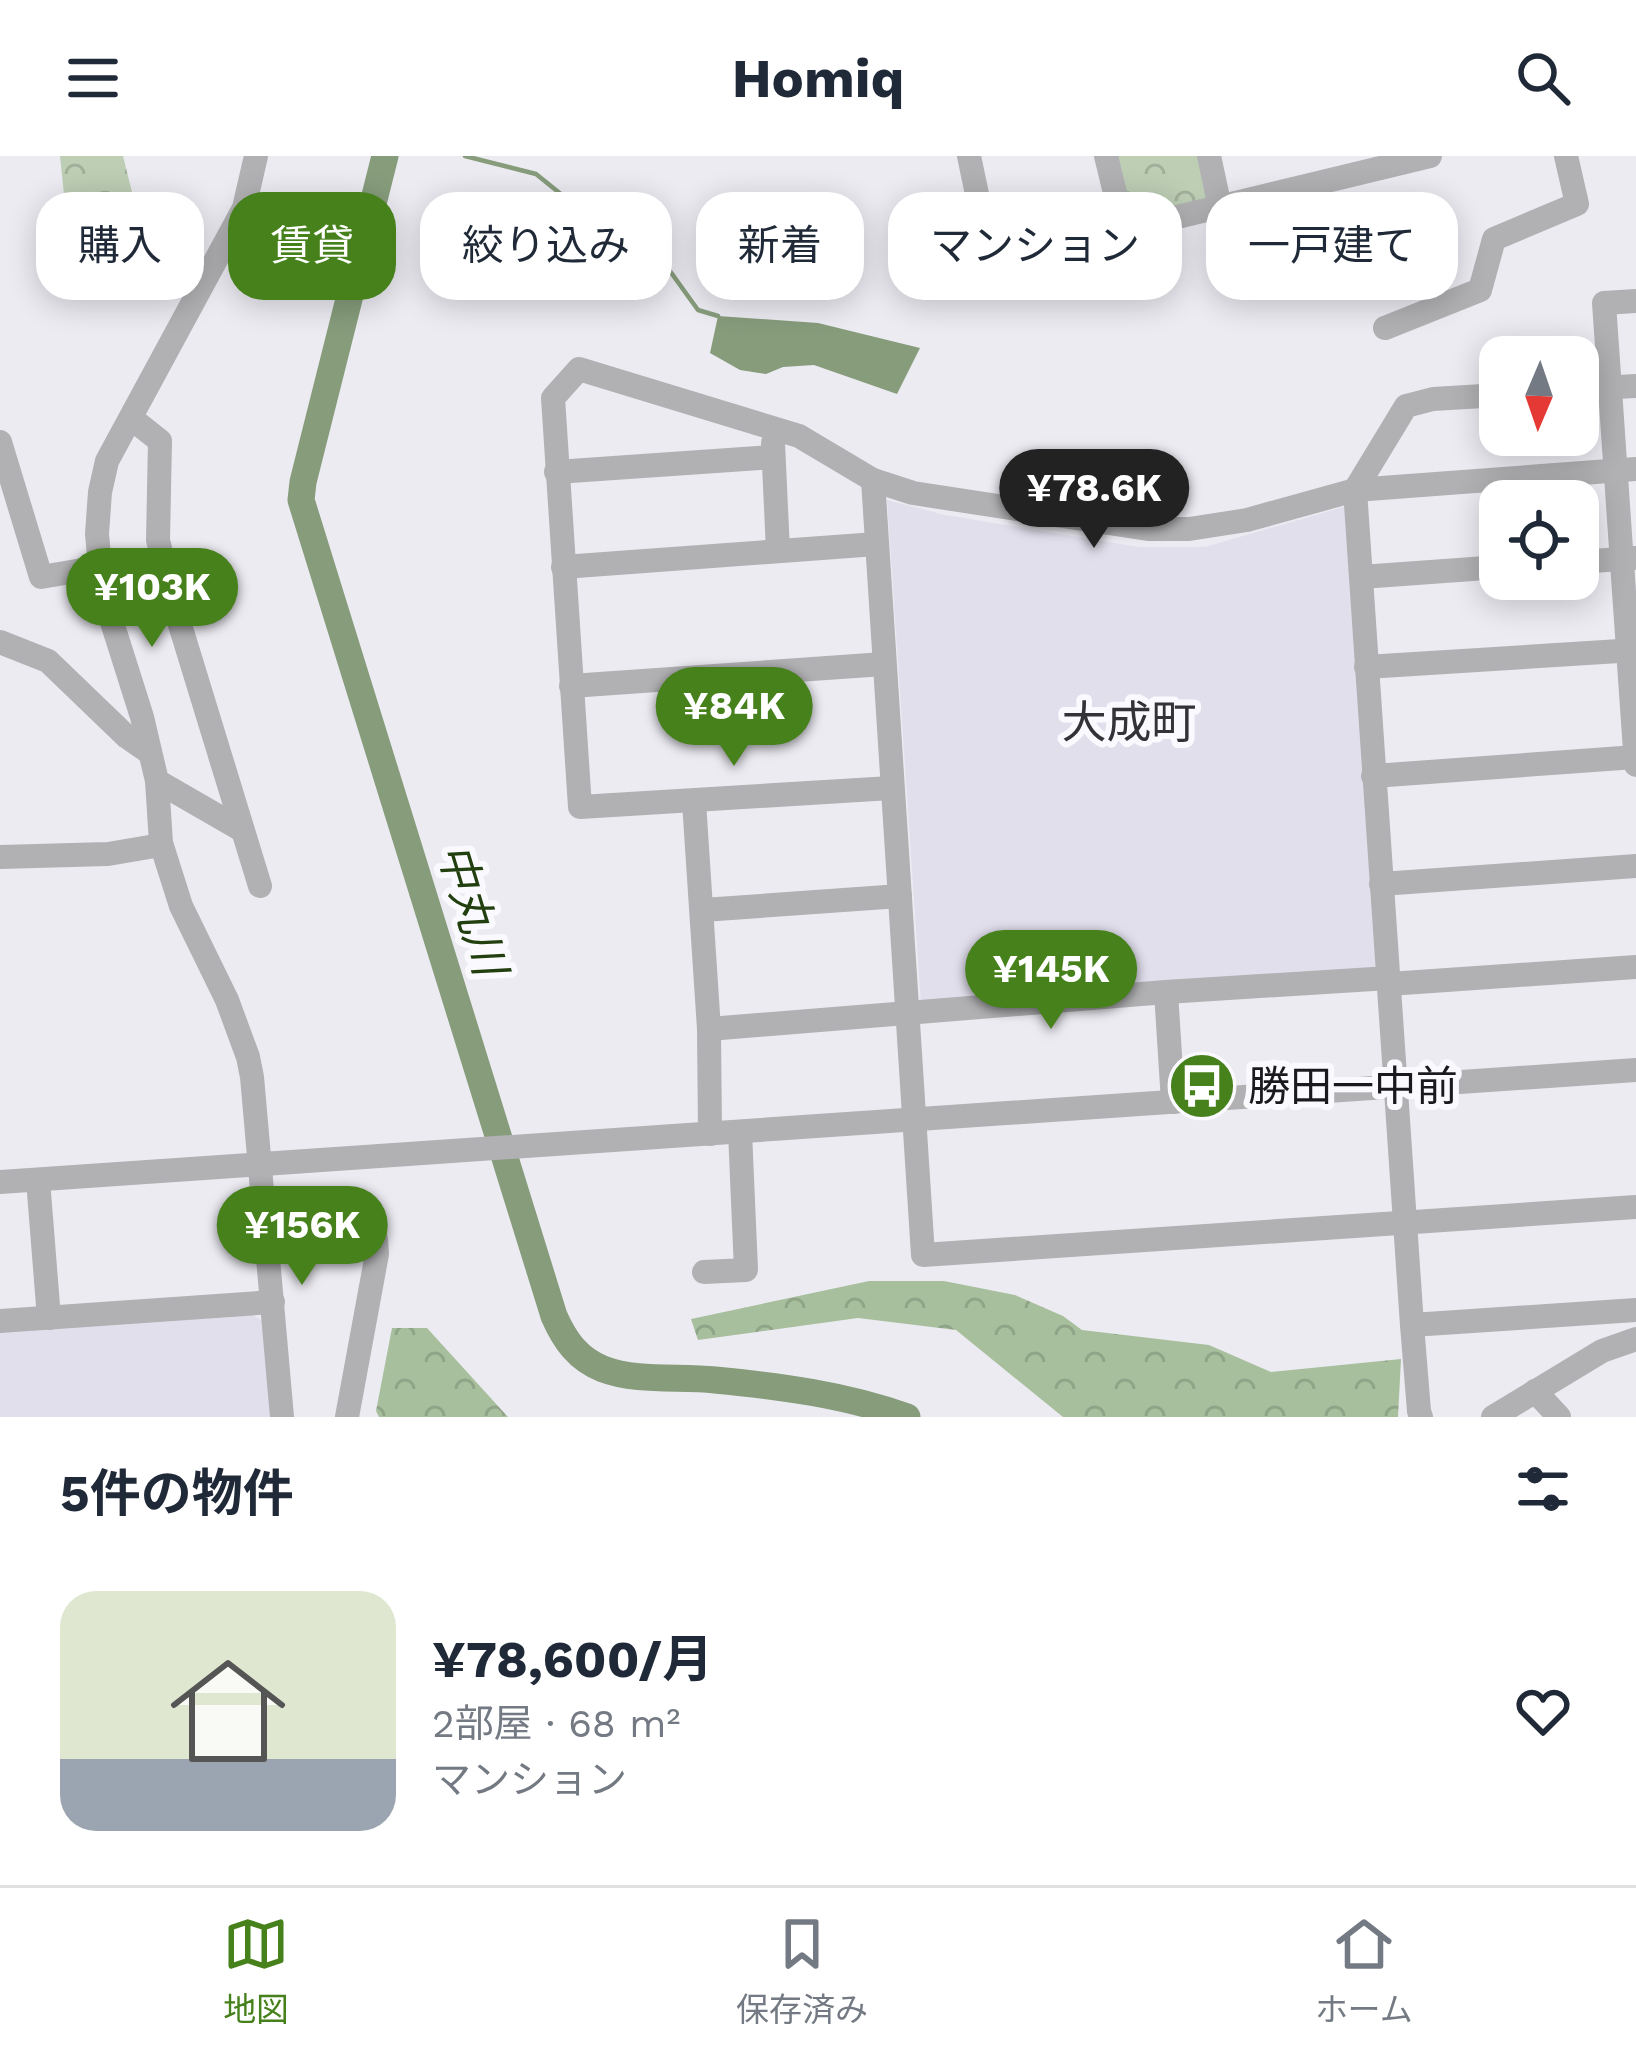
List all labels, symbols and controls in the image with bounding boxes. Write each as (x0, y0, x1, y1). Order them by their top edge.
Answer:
icon: menu (60, 45, 126, 111)
icon: search (1510, 45, 1576, 111)
text: Homiq (732, 47, 904, 110)
chip: 購入 (36, 192, 204, 300)
chip: 賃貸 (228, 192, 396, 300)
chip: 絞り込み (420, 192, 672, 300)
chip: 新着 (696, 192, 864, 300)
chip: マンション (888, 192, 1182, 300)
chip: 一戸建て (1206, 192, 1458, 300)
north arrow (1479, 336, 1599, 456)
map controls (1479, 336, 1599, 600)
pin: ¥78.6K (996, 449, 1192, 551)
text: ¥78.6K (1026, 465, 1162, 510)
button: locate (1479, 480, 1599, 600)
pin: ¥103K (68, 548, 236, 650)
text: ¥103K (93, 564, 211, 609)
pin: ¥84K (663, 667, 805, 769)
text: ¥84K (683, 683, 785, 728)
district label: 大成町 (1061, 696, 1197, 749)
water label: 中丸川 (427, 837, 518, 985)
pin: ¥145K (967, 930, 1135, 1032)
text: ¥145K (992, 946, 1110, 991)
bus stop icon: 勝田一中前 (1167, 1051, 1237, 1121)
place label: 勝田一中前 (1248, 1062, 1458, 1111)
pin: ¥156K (218, 1186, 386, 1288)
text: ¥156K (244, 1202, 360, 1247)
icon: filters (1510, 1456, 1576, 1522)
text: 5件の物件 (60, 1464, 294, 1523)
text: ¥78,600/月 (432, 1630, 713, 1689)
icon: home (156, 1639, 300, 1783)
icon: heart (1510, 1678, 1576, 1744)
text: 2部屋 · 68 m² (432, 1701, 681, 1746)
text: マンション (432, 1757, 627, 1802)
tab: 地図 (223, 1911, 289, 2031)
tab: 保存済み (736, 1911, 868, 2031)
tab: ホーム (1315, 1911, 1413, 2031)

